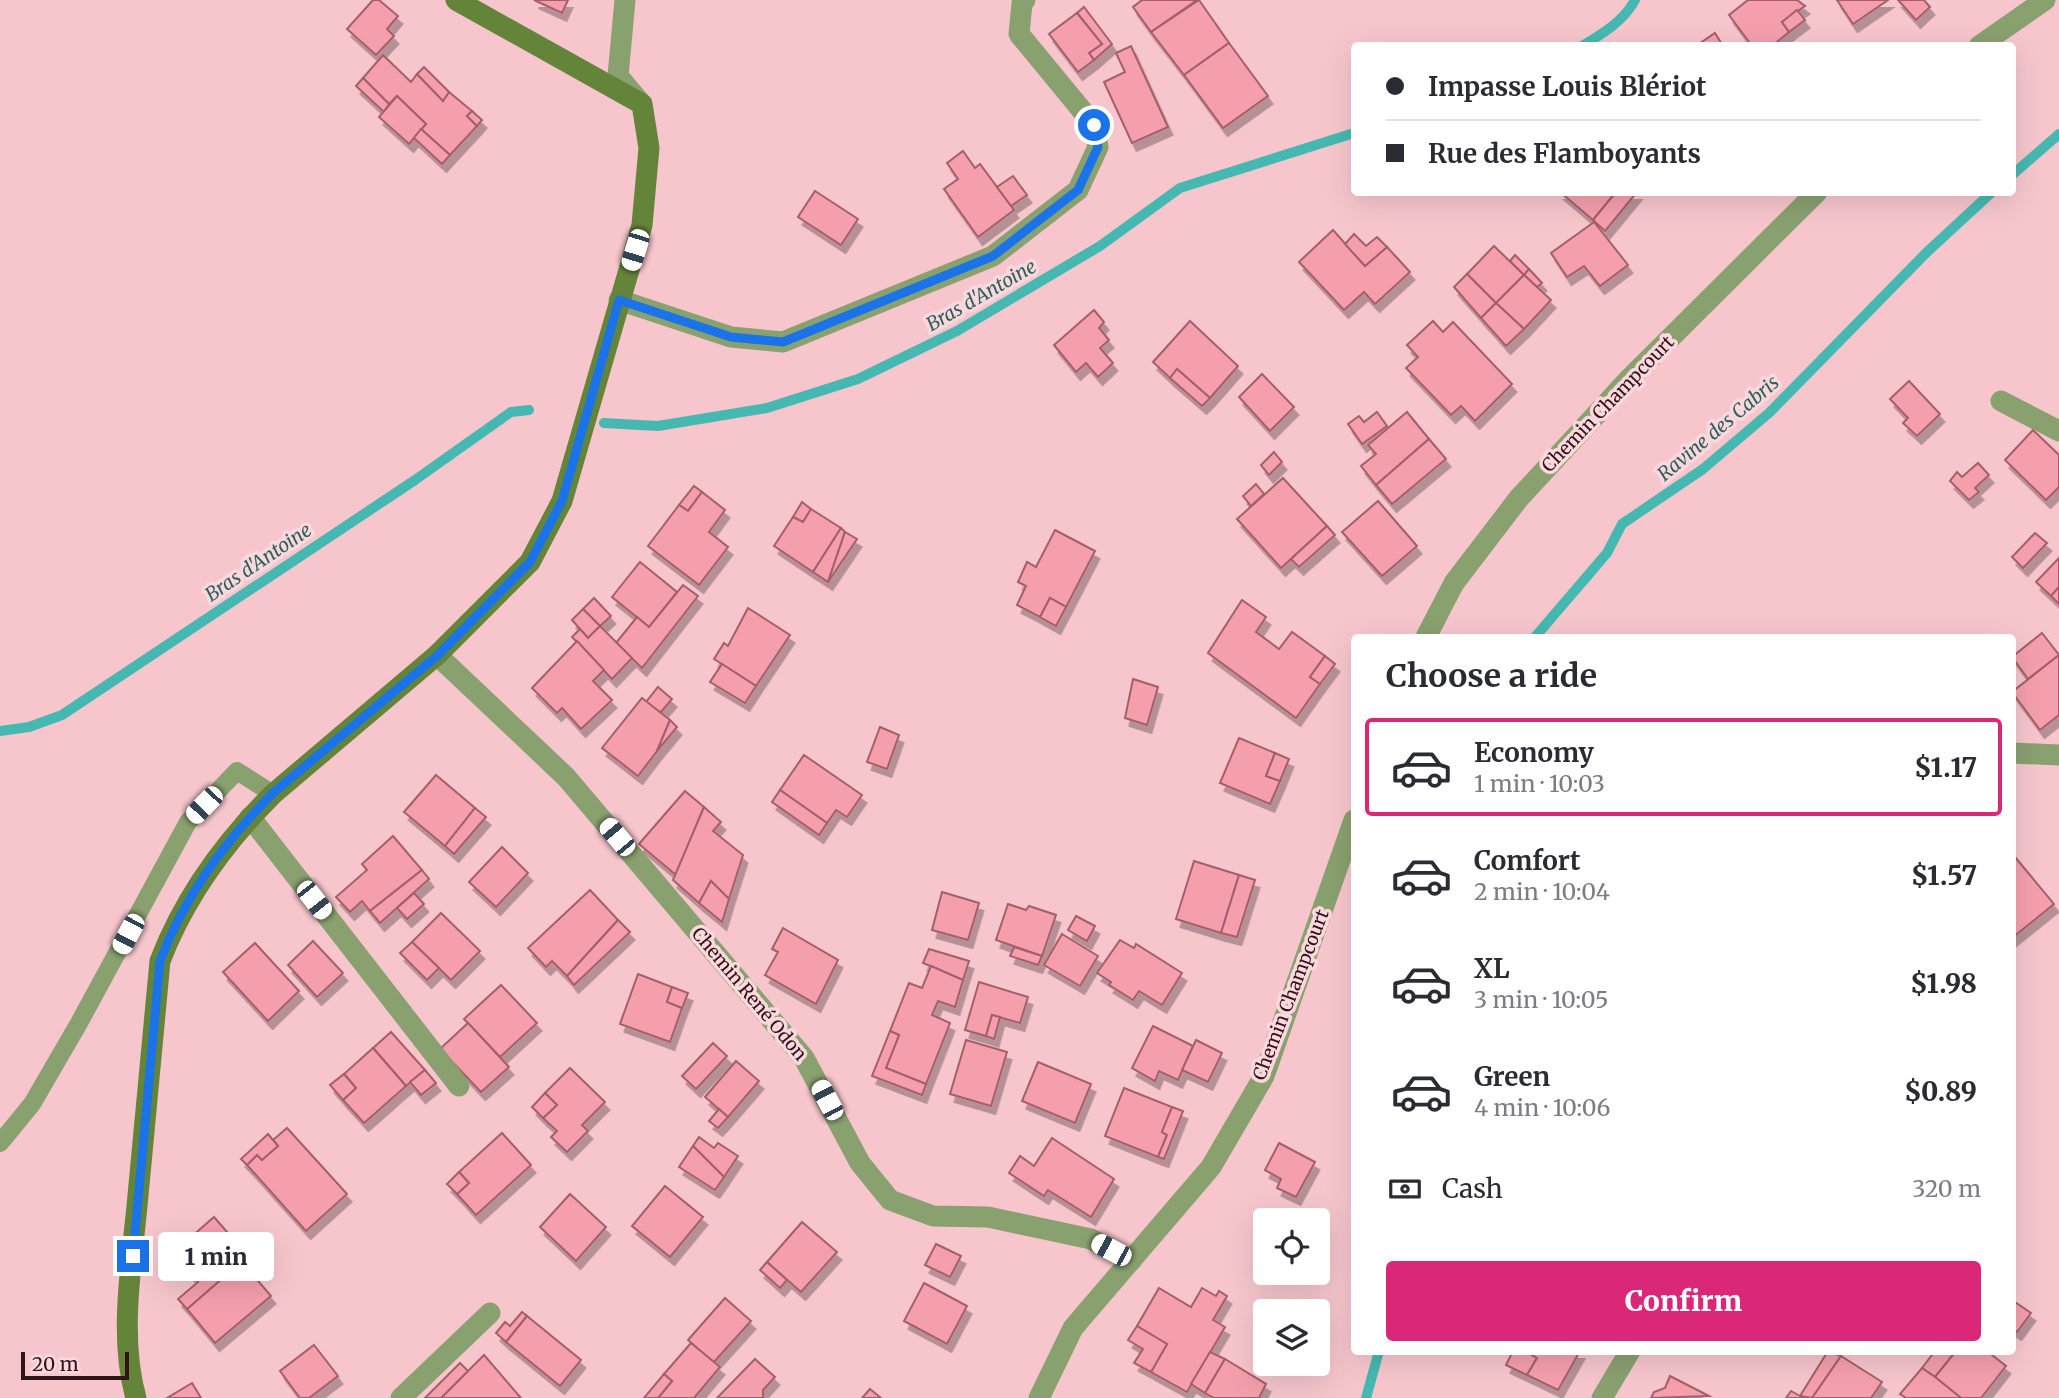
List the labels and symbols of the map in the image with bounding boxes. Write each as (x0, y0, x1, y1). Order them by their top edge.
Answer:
route start (1078, 109, 1110, 141)
car (619, 227, 652, 273)
water label: Bras d'Antoine (922, 254, 1041, 336)
street label: Chemin Champcourt (1537, 331, 1679, 477)
water label: Ravine des Cabris (1652, 370, 1784, 486)
water label: Bras d'Antoine (200, 517, 316, 606)
car (182, 783, 227, 827)
car (596, 814, 639, 860)
car (293, 877, 336, 923)
street label: Chemin Champcourt (1247, 906, 1334, 1083)
car (109, 911, 148, 957)
street label: Chemin René Odon (687, 922, 812, 1065)
car (808, 1077, 847, 1123)
car (1088, 1231, 1135, 1269)
callout: 1 min (158, 1232, 273, 1280)
route end (117, 1240, 149, 1272)
scale bar (21, 1349, 130, 1381)

